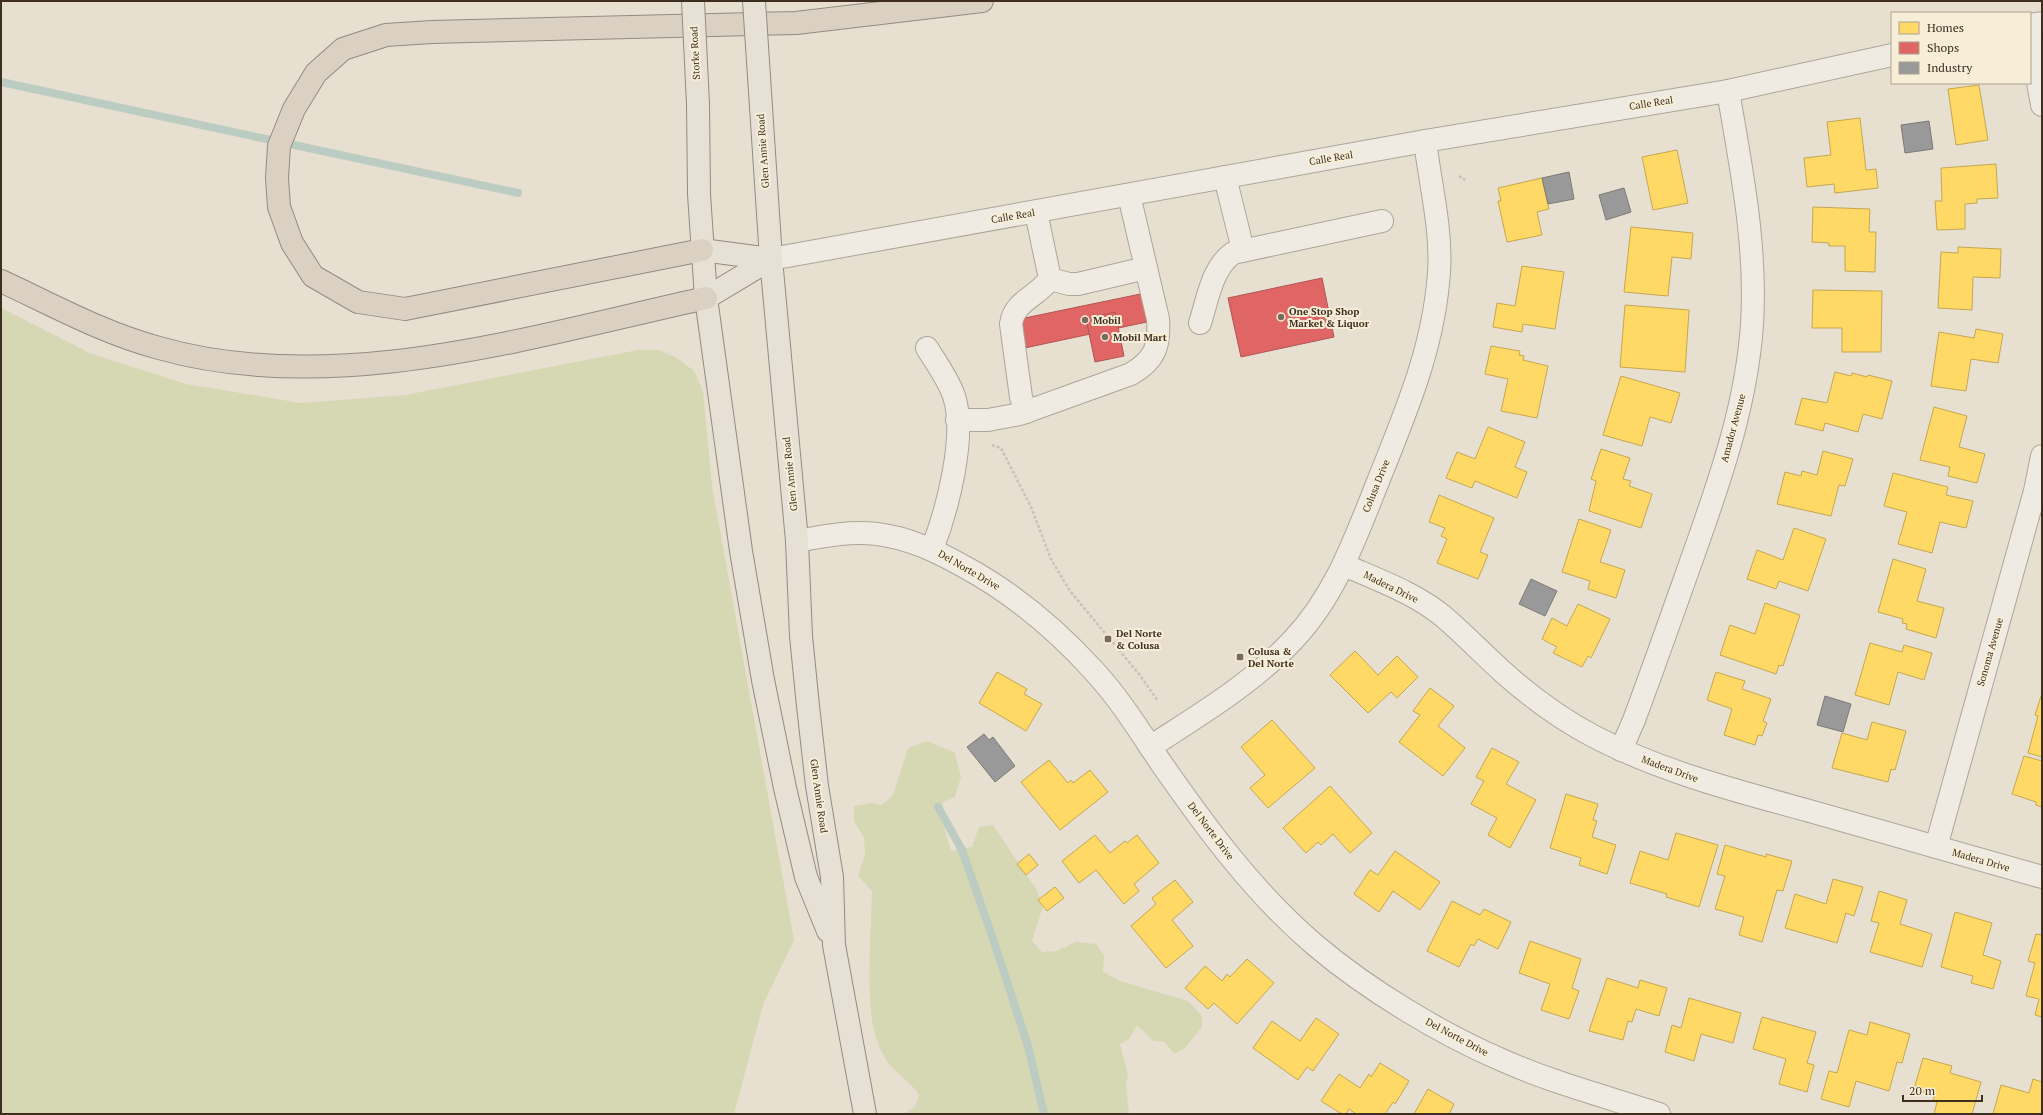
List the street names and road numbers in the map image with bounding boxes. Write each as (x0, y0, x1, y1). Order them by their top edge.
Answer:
street label: Storke Road (687, 26, 703, 80)
street label: Calle Real (1628, 93, 1674, 113)
street label: Glen Annie Road (754, 113, 772, 189)
street label: Calle Real (1308, 148, 1354, 168)
street label: Calle Real (990, 206, 1036, 226)
street label: Amador Avenue (1718, 392, 1748, 464)
street label: Glen Annie Road (780, 436, 800, 512)
street label: Colusa Drive (1359, 458, 1393, 514)
street label: Del Norte Drive (936, 547, 1002, 593)
street label: Madera Drive (1361, 568, 1421, 606)
street label: Sonoma Avenue (1974, 616, 2006, 688)
street label: Madera Drive (1640, 753, 1700, 785)
street label: Glen Annie Road (807, 758, 831, 834)
street label: Del Norte Drive (1185, 799, 1237, 863)
street label: Madera Drive (1951, 846, 2011, 874)
street label: Del Norte Drive (1423, 1015, 1491, 1059)

